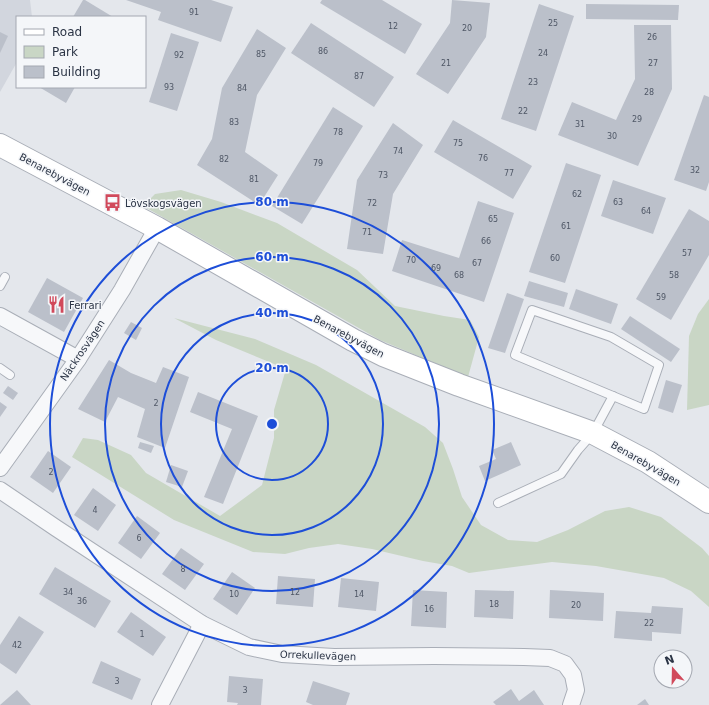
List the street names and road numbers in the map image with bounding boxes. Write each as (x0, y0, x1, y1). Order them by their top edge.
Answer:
street label: Benarebyvägen (17, 151, 92, 198)
street label: Benarebyvägen (311, 313, 386, 360)
street label: Näckrosvägen (58, 318, 107, 383)
street label: Benarebyvägen (609, 439, 683, 488)
street label: Orrekullevägen (280, 649, 356, 662)

